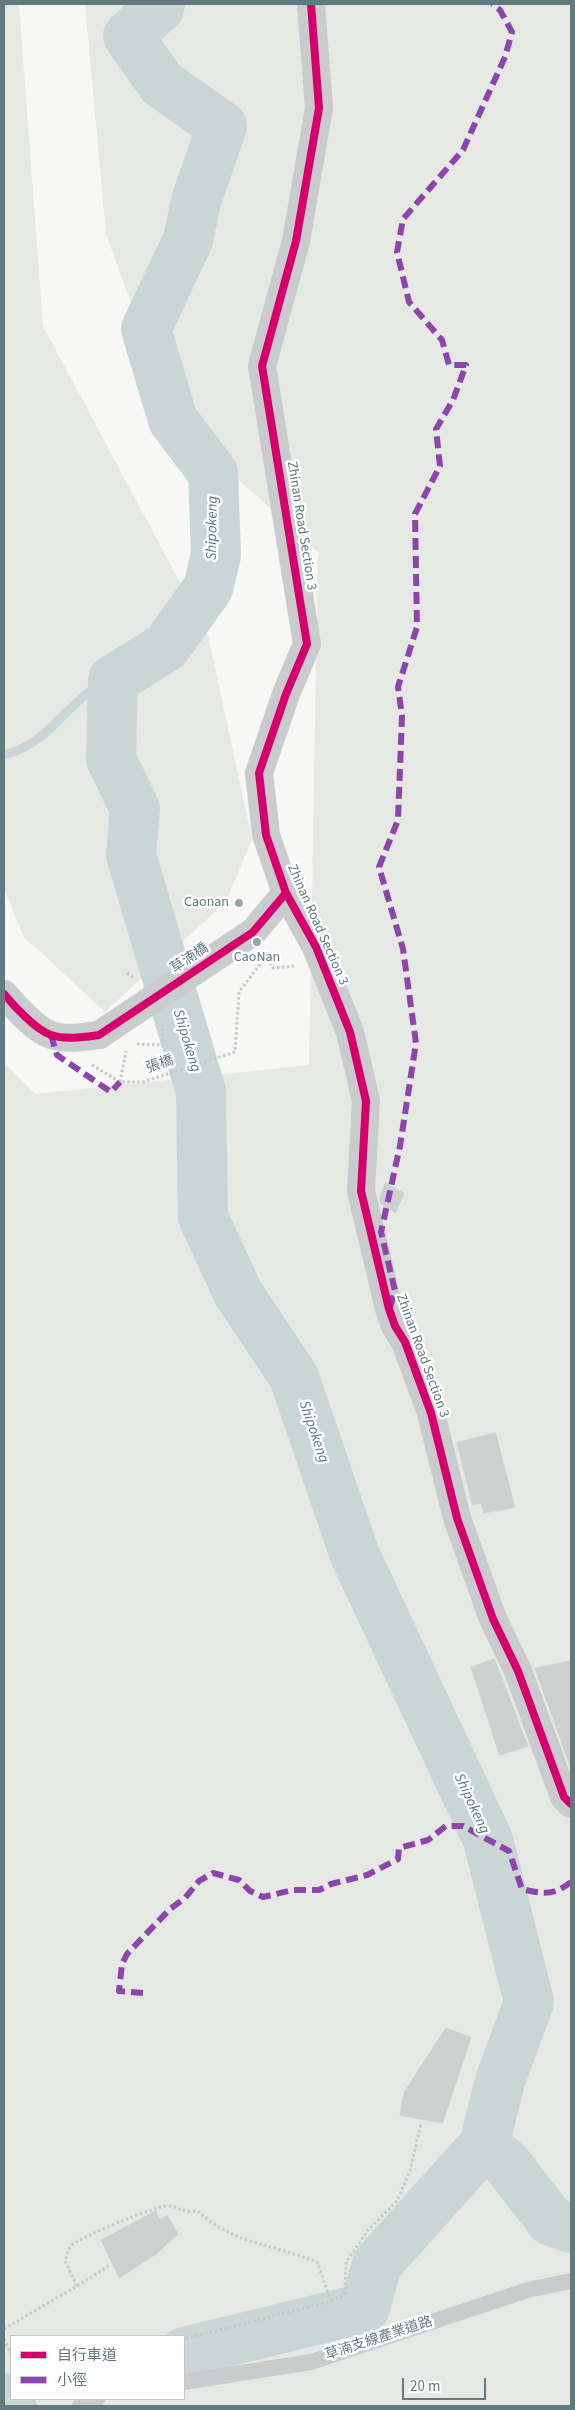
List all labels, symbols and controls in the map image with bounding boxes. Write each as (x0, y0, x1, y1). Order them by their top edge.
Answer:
street label: Zhinan Road Section 3 (282, 460, 320, 592)
water label: Shipokeng (203, 496, 223, 560)
street label: Zhinan Road Section 3 (283, 862, 351, 988)
place label: Caonan (184, 895, 229, 911)
marker: Caonan (233, 897, 245, 909)
marker: CaoNan (251, 936, 263, 948)
street label: 草湳橋 (168, 940, 212, 978)
place label: CaoNan (234, 950, 280, 966)
water label: Shipokeng (168, 1007, 204, 1075)
street label: 張橋 (144, 1053, 176, 1077)
street label: Zhinan Road Section 3 (392, 1292, 452, 1420)
water label: Shipokeng (294, 1399, 332, 1465)
water label: Shipokeng (449, 1771, 493, 1837)
street label: 草湳支線產業道路 (323, 2314, 435, 2364)
legend (10, 2335, 185, 2400)
text: 自行車道 (57, 2345, 117, 2366)
scale bar (405, 2368, 489, 2400)
text: 小徑 (57, 2370, 87, 2391)
text: 20 m (410, 2376, 440, 2397)

